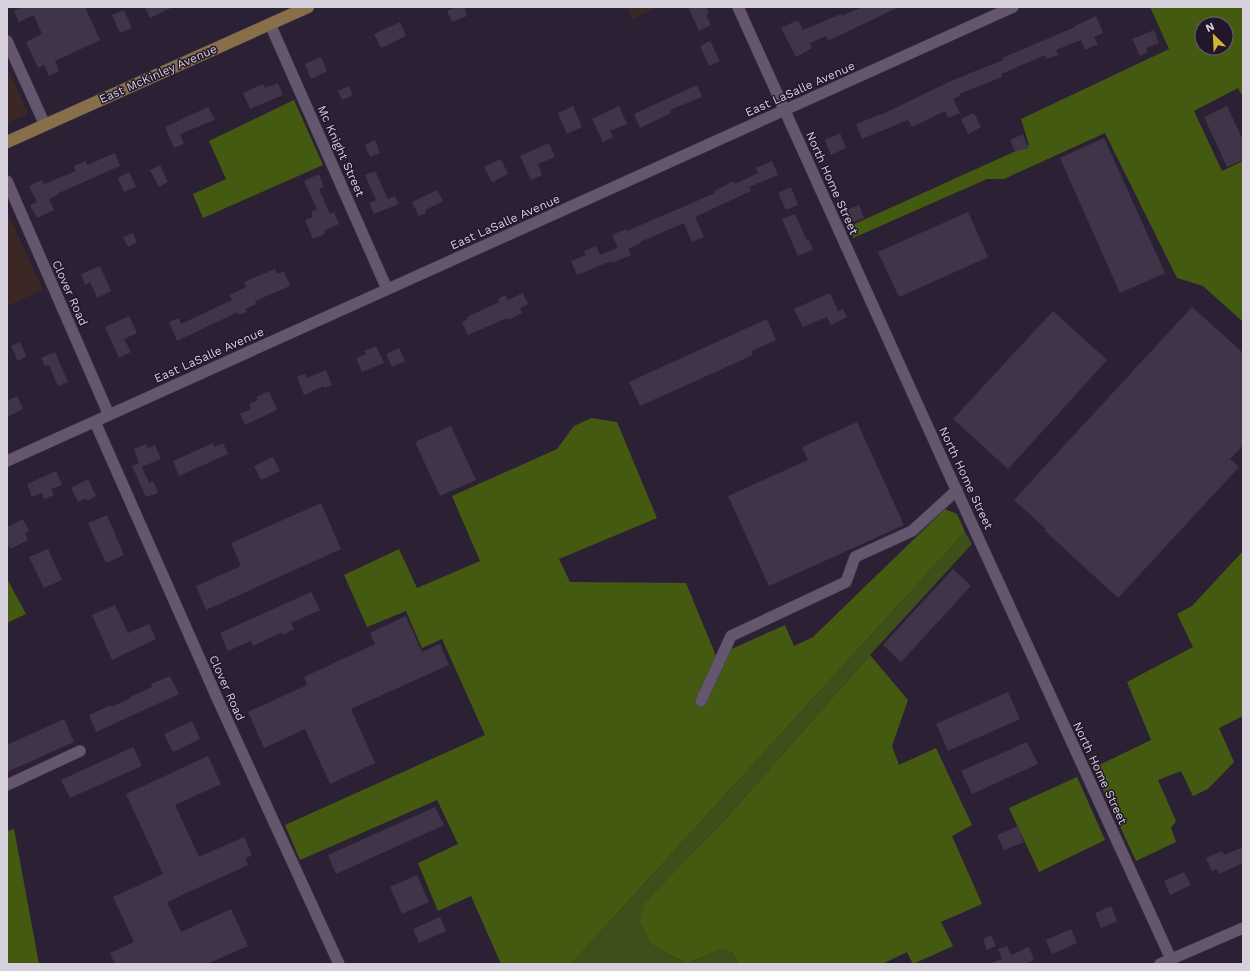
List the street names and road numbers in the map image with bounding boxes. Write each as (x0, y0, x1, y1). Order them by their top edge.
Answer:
street label: East McKinley Avenue (97, 42, 219, 106)
street label: East LaSalle Avenue (743, 58, 857, 120)
street label: Mc Knight Street (315, 103, 367, 199)
street label: North Home Street (803, 129, 861, 237)
street label: East LaSalle Avenue (448, 191, 562, 253)
street label: Clover Road (49, 258, 91, 328)
street label: East LaSalle Avenue (152, 324, 266, 386)
street label: North Home Street (936, 425, 996, 531)
street label: Clover Road (206, 653, 248, 723)
street label: North Home Street (1070, 720, 1130, 826)

